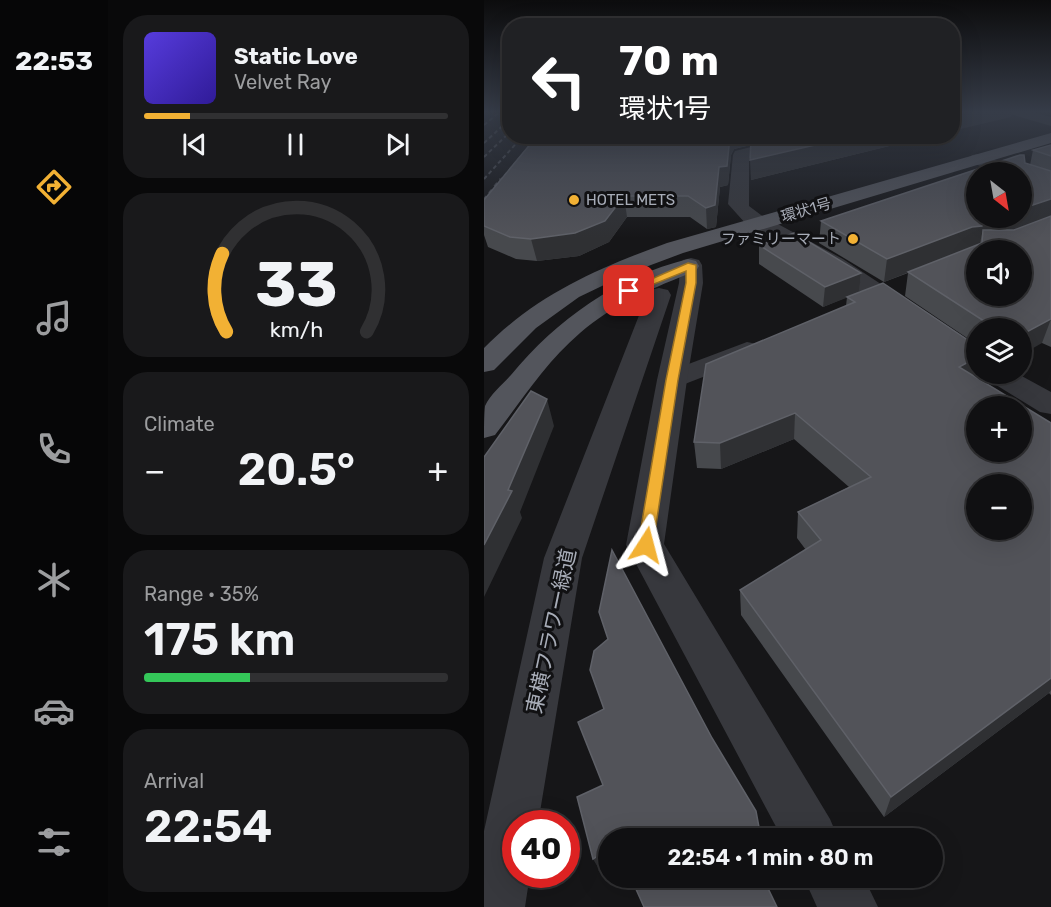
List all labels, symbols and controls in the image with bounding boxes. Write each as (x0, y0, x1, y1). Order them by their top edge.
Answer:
text: 70 m (619, 36, 719, 86)
icon: left (520, 42, 598, 120)
text: Static Love (234, 43, 358, 70)
text: 22:53 (15, 45, 93, 77)
text: Velvet Ray (234, 70, 332, 94)
text: 環状1号 (619, 93, 712, 125)
icon: previous (178, 128, 211, 161)
icon: pause (279, 128, 312, 161)
icon: next (381, 128, 414, 161)
north arrow (966, 162, 1032, 228)
map controls (966, 162, 1032, 540)
icon: directions (33, 166, 75, 208)
place label: HOTEL METS (586, 191, 675, 209)
marker: HOTEL METS (567, 193, 581, 207)
street label: 環状1号 (779, 194, 833, 226)
place label: ファミリーマート (721, 230, 841, 248)
marker: ファミリーマート (846, 232, 860, 246)
button: sound (966, 240, 1032, 306)
text: 33 (255, 248, 337, 322)
pin (603, 265, 654, 316)
icon: arrive (612, 274, 645, 307)
icon: music (33, 297, 75, 339)
text: km/h (269, 318, 323, 343)
button: layers (966, 318, 1032, 384)
button: + (966, 396, 1032, 462)
text: Climate (144, 412, 215, 436)
icon: phone (33, 428, 75, 470)
text: 20.5° (238, 443, 355, 496)
text: − (144, 451, 165, 490)
text: + (427, 451, 448, 490)
button: − (966, 474, 1032, 540)
position arrow (614, 513, 678, 577)
street label: 東横フラワー緑道 (521, 546, 581, 716)
icon: climate (33, 559, 75, 601)
text: Range · 35% (144, 582, 259, 606)
text: 175 km (144, 613, 295, 666)
icon: car (33, 690, 75, 732)
text: Arrival (144, 769, 204, 793)
text: 22:54 (144, 800, 272, 853)
speed limit sign: 40 (502, 810, 580, 888)
icon: filters (33, 821, 75, 863)
text: 22:54 · 1 min · 80 m (667, 844, 874, 871)

